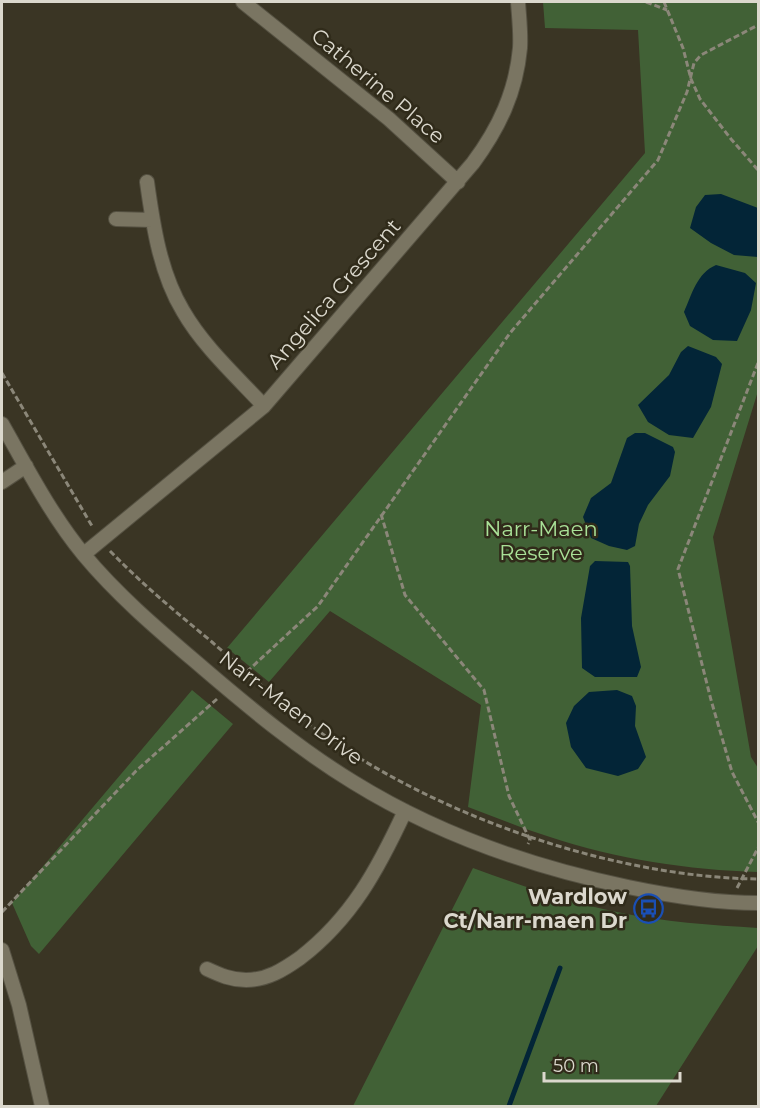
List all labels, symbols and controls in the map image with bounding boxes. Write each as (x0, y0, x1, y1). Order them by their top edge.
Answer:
street label: Catherine Place (307, 23, 450, 149)
street label: Angelica Crescent (262, 214, 406, 374)
park label: Narr-Maen Reserve (484, 516, 598, 565)
street label: Narr-Maen Drive (214, 645, 368, 770)
place label: Wardlow Ct/Narr-maen Dr (443, 884, 627, 933)
bus stop icon: Wardlow Ct/Narr-maen Dr (632, 893, 664, 925)
scale bar (544, 1045, 680, 1083)
text: 50 m (553, 1055, 599, 1077)

